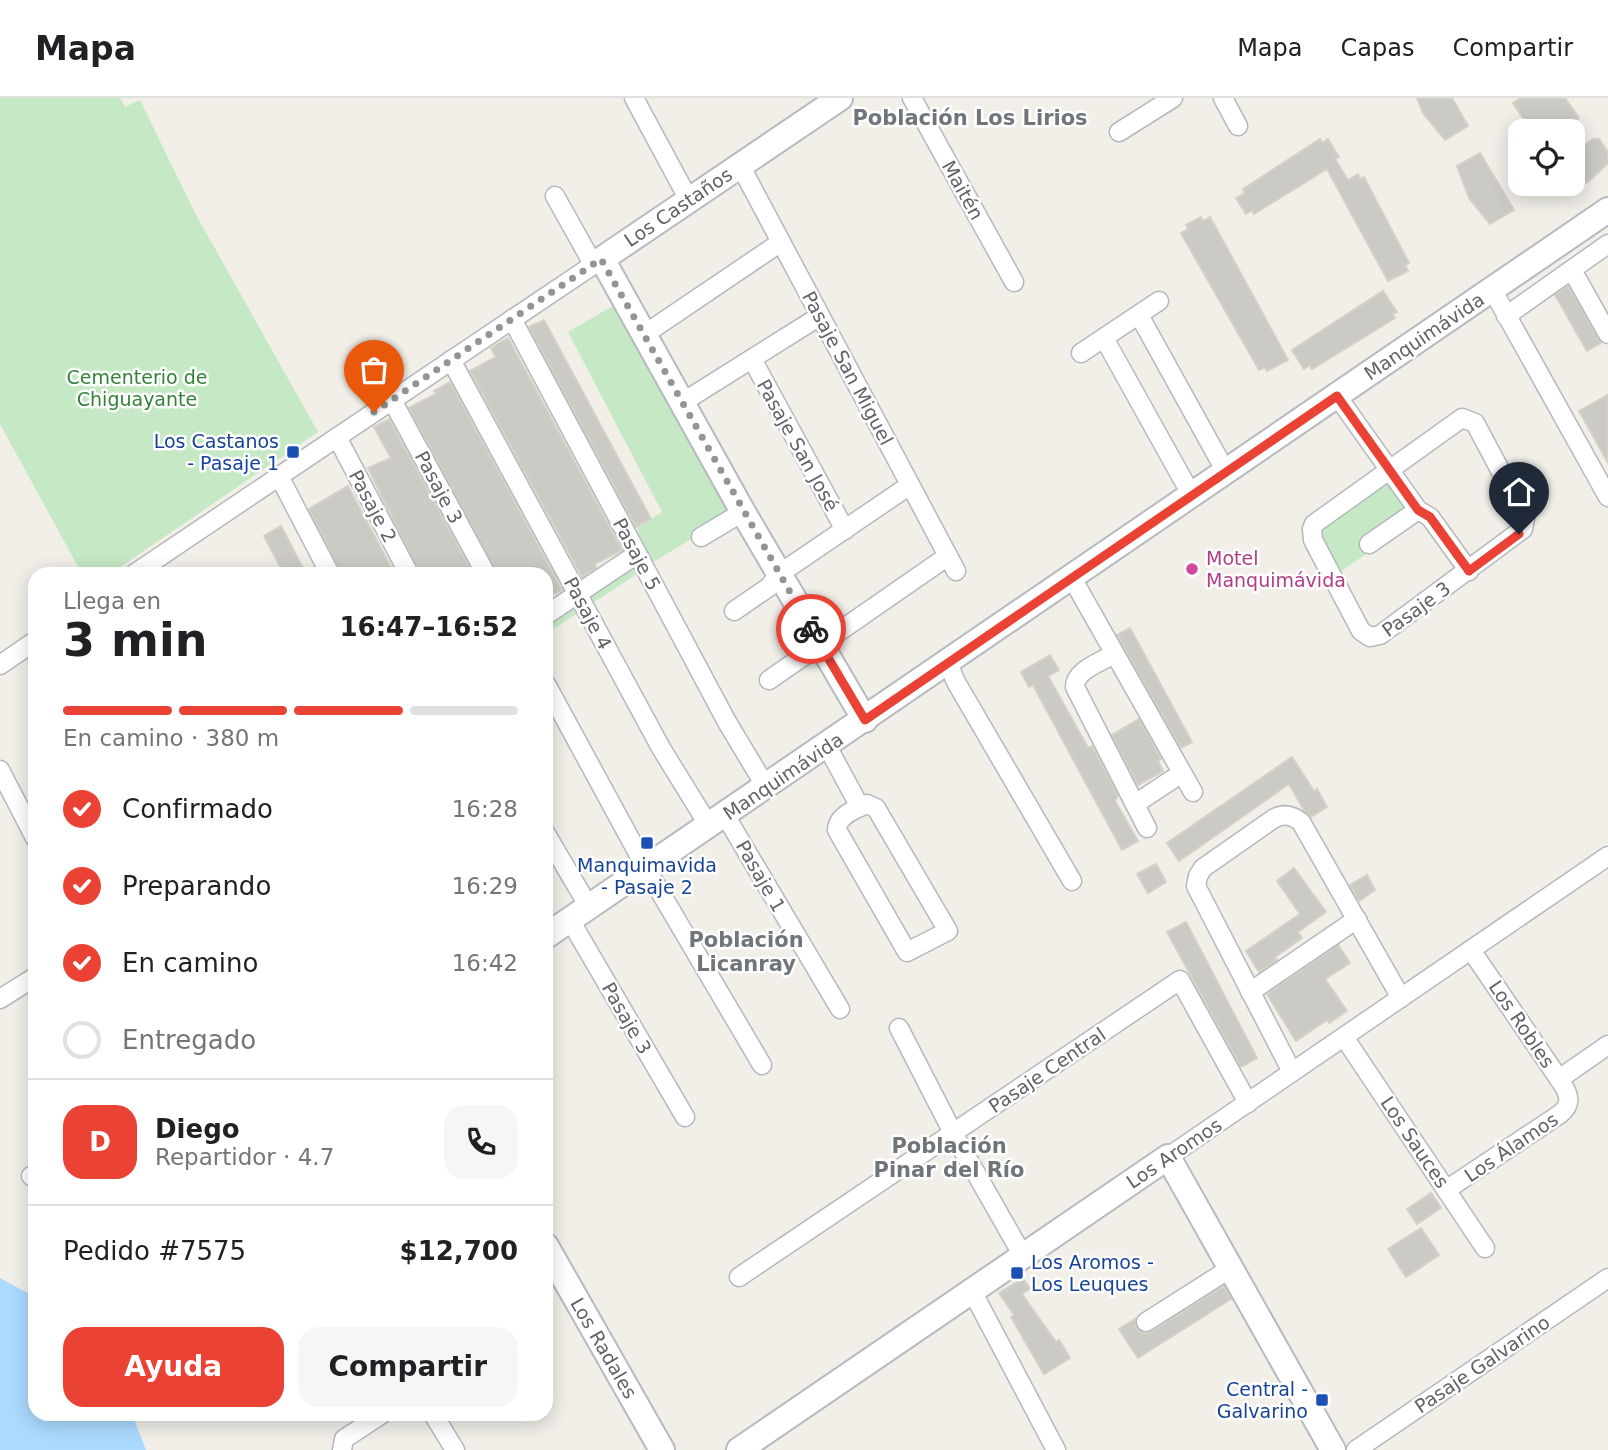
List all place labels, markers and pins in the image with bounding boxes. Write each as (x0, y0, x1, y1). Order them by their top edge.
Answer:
pin (344, 340, 404, 412)
place label: Los Castanos - Pasaje 1 (154, 430, 279, 474)
marker: Los Castanos - Pasaje 1 (285, 444, 301, 460)
pin (1489, 462, 1549, 534)
place label: Motel Manquimávida (1206, 547, 1346, 591)
marker: Motel Manquimávida (1184, 561, 1200, 577)
marker: Manquimavida - Pasaje 2 (639, 835, 655, 851)
place label: Manquimavida - Pasaje 2 (577, 854, 717, 898)
place label: Los Aromos - Los Leuques (1031, 1251, 1154, 1295)
marker: Los Aromos - Los Leuques (1009, 1265, 1025, 1281)
place label: Central - Galvarino (1217, 1378, 1308, 1422)
marker: Central - Galvarino (1314, 1392, 1330, 1408)

